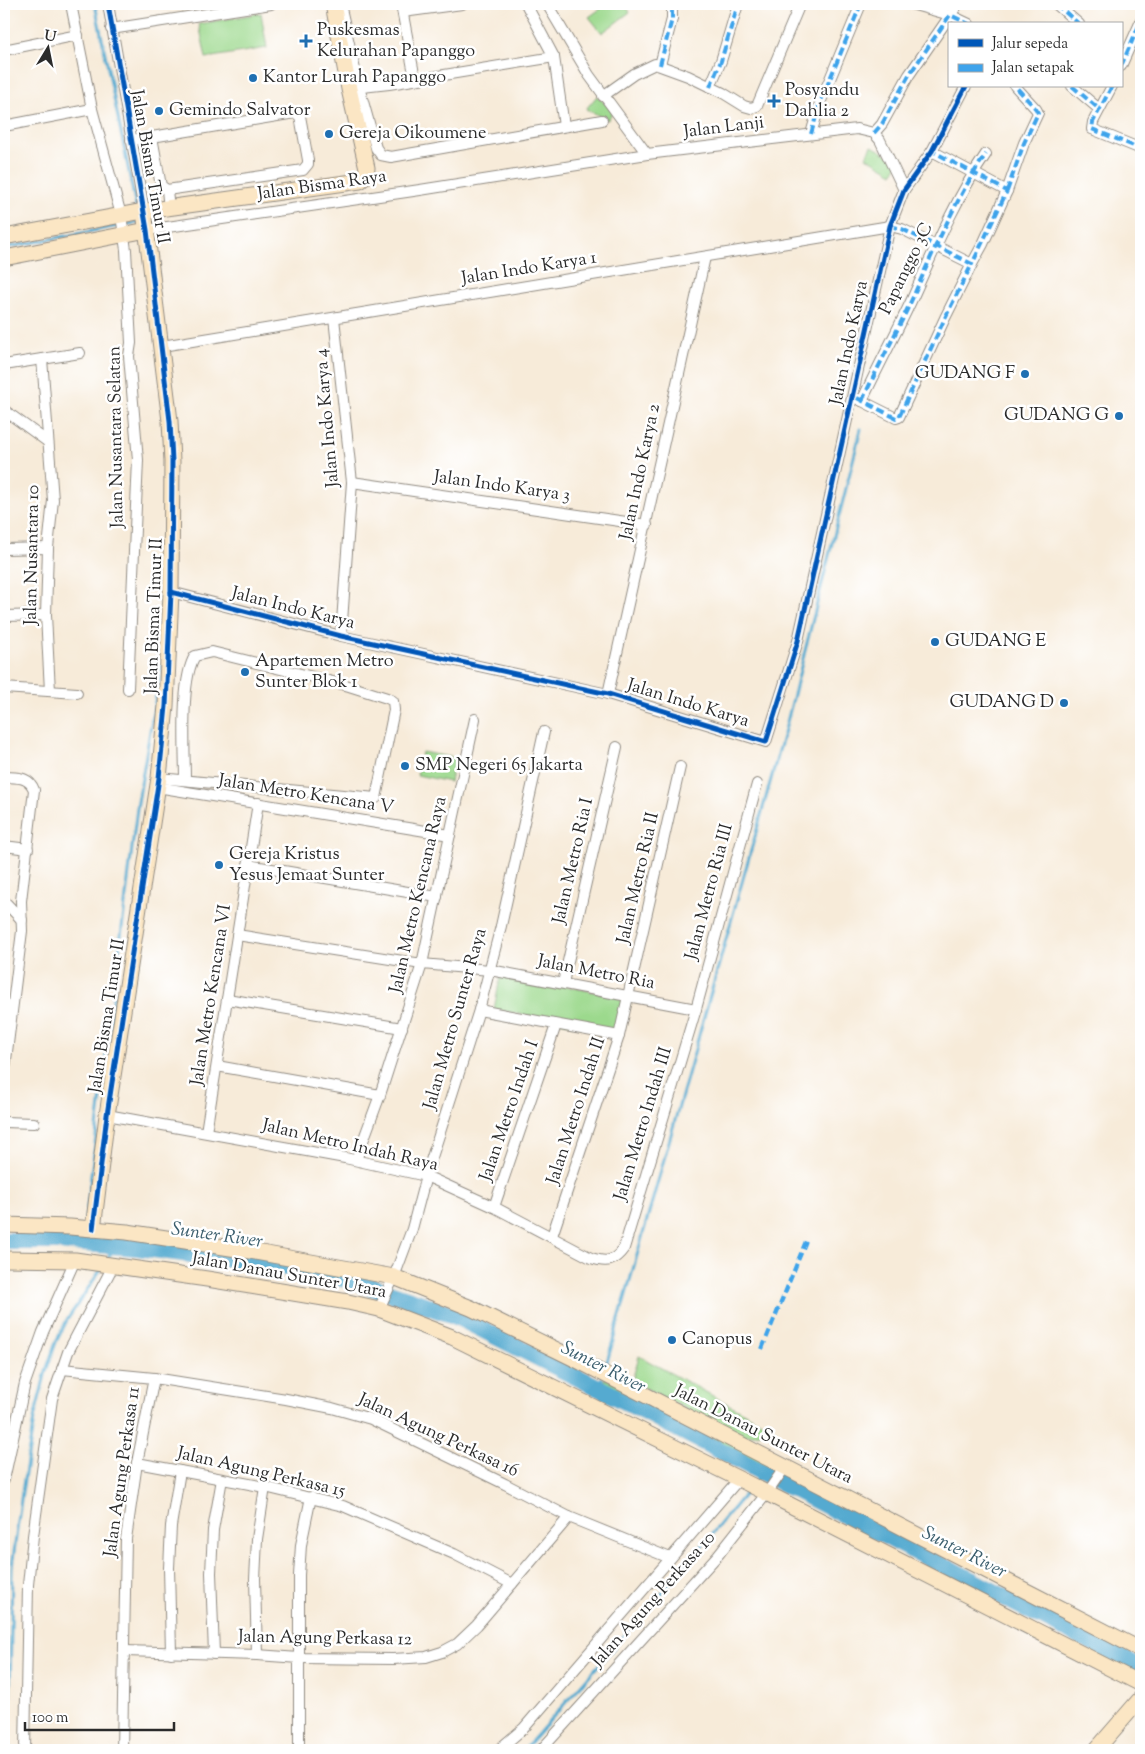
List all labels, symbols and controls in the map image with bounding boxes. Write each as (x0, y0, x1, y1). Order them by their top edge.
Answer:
place label: Puskesmas Kelurahan Papanggo (317, 18, 475, 65)
north arrow (22, 22, 72, 72)
legend (948, 22, 1122, 88)
text: U (43, 26, 58, 48)
marker: Puskesmas Kelurahan Papanggo (299, 34, 313, 48)
text: Jalur sepeda (991, 34, 1068, 55)
text: Jalan setapak (991, 58, 1075, 79)
place label: Kantor Lurah Papanggo (263, 65, 446, 91)
marker: Kantor Lurah Papanggo (247, 72, 259, 84)
place label: Posyandu Dahlia 2 (785, 78, 859, 125)
street label: Jalan Bisma Timur II (122, 87, 175, 246)
marker: Posyandu Dahlia 2 (767, 94, 781, 108)
place label: Gemindo Salvator (169, 98, 311, 124)
marker: Gemindo Salvator (153, 105, 165, 117)
street label: Jalan Lanji (681, 110, 766, 146)
place label: Gereja Oikoumene (339, 121, 486, 147)
marker: Gereja Oikoumene (323, 128, 335, 140)
street label: Jalan Bisma Raya (255, 164, 388, 208)
street label: Papanggo 3C (874, 219, 940, 319)
street label: Jalan Indo Karya 1 (459, 245, 598, 293)
street label: Jalan Indo Karya (824, 278, 876, 409)
street label: Jalan Nusantara Selatan (102, 345, 132, 529)
street label: Jalan Indo Karya 4 (309, 347, 347, 490)
place label: GUDANG F (915, 361, 1015, 387)
marker: GUDANG F (1019, 368, 1031, 380)
street label: Jalan Indo Karya 2 (614, 401, 668, 544)
place label: GUDANG G (1004, 403, 1109, 429)
marker: GUDANG G (1113, 410, 1125, 422)
street label: Jalan Indo Karya 3 (431, 464, 572, 509)
street label: Jalan Nusantara 10 (19, 485, 47, 626)
street label: Jalan Bisma Timur II (139, 537, 171, 696)
street label: Jalan Indo Karya (228, 581, 357, 637)
place label: GUDANG E (945, 629, 1046, 655)
marker: GUDANG E (929, 636, 941, 648)
place label: Apartemen Metro Sunter Blok 1 (255, 649, 394, 696)
marker: Apartemen Metro Sunter Blok 1 (239, 666, 251, 678)
street label: Jalan Indo Karya (623, 673, 752, 735)
place label: GUDANG D (949, 690, 1054, 716)
marker: GUDANG D (1058, 697, 1070, 709)
place label: SMP Negeri 65 Jakarta (415, 753, 583, 779)
marker: SMP Negeri 65 Jakarta (399, 760, 411, 772)
street label: Jalan Metro Kencana V (215, 768, 396, 822)
street label: Jalan Metro Kencana Raya (384, 794, 454, 997)
street label: Jalan Metro Ria I (547, 795, 601, 928)
street label: Jalan Metro Ria II (611, 809, 667, 947)
street label: Jalan Metro Ria III (679, 821, 741, 964)
place label: Gereja Kristus Yesus Jemaat Sunter (229, 842, 385, 889)
marker: Gereja Kristus Yesus Jemaat Sunter (213, 859, 225, 871)
street label: Jalan Metro Kencana VI (185, 902, 239, 1088)
street label: Jalan Metro Sunter Raya (417, 925, 494, 1114)
street label: Jalan Bisma Timur II (83, 937, 133, 1096)
street label: Jalan Metro Ria (534, 949, 657, 997)
street label: Jalan Metro Indah II (541, 1034, 613, 1189)
street label: Jalan Metro Indah I (473, 1037, 546, 1186)
street label: Jalan Metro Indah III (608, 1044, 680, 1205)
street label: Jalan Metro Indah Raya (258, 1113, 441, 1179)
water label: Sunter River (170, 1216, 265, 1256)
street label: Jalan Danau Sunter Utara (189, 1246, 388, 1306)
place label: Canopus (682, 1327, 752, 1353)
marker: Canopus (666, 1334, 678, 1346)
water label: Sunter River (556, 1335, 650, 1401)
street label: Jalan Danau Sunter Utara (668, 1378, 857, 1491)
street label: Jalan Agung Perkasa 11 (98, 1385, 148, 1560)
street label: Jalan Agung Perkasa 16 (352, 1387, 523, 1485)
street label: Jalan Agung Perkasa 15 (173, 1441, 348, 1505)
water label: Sunter River (917, 1520, 1011, 1586)
street label: Jalan Agung Perkasa 10 (585, 1526, 722, 1674)
street label: Jalan Agung Perkasa 12 (237, 1624, 413, 1654)
scale bar (25, 1699, 174, 1731)
text: 100 m (32, 1708, 69, 1729)

